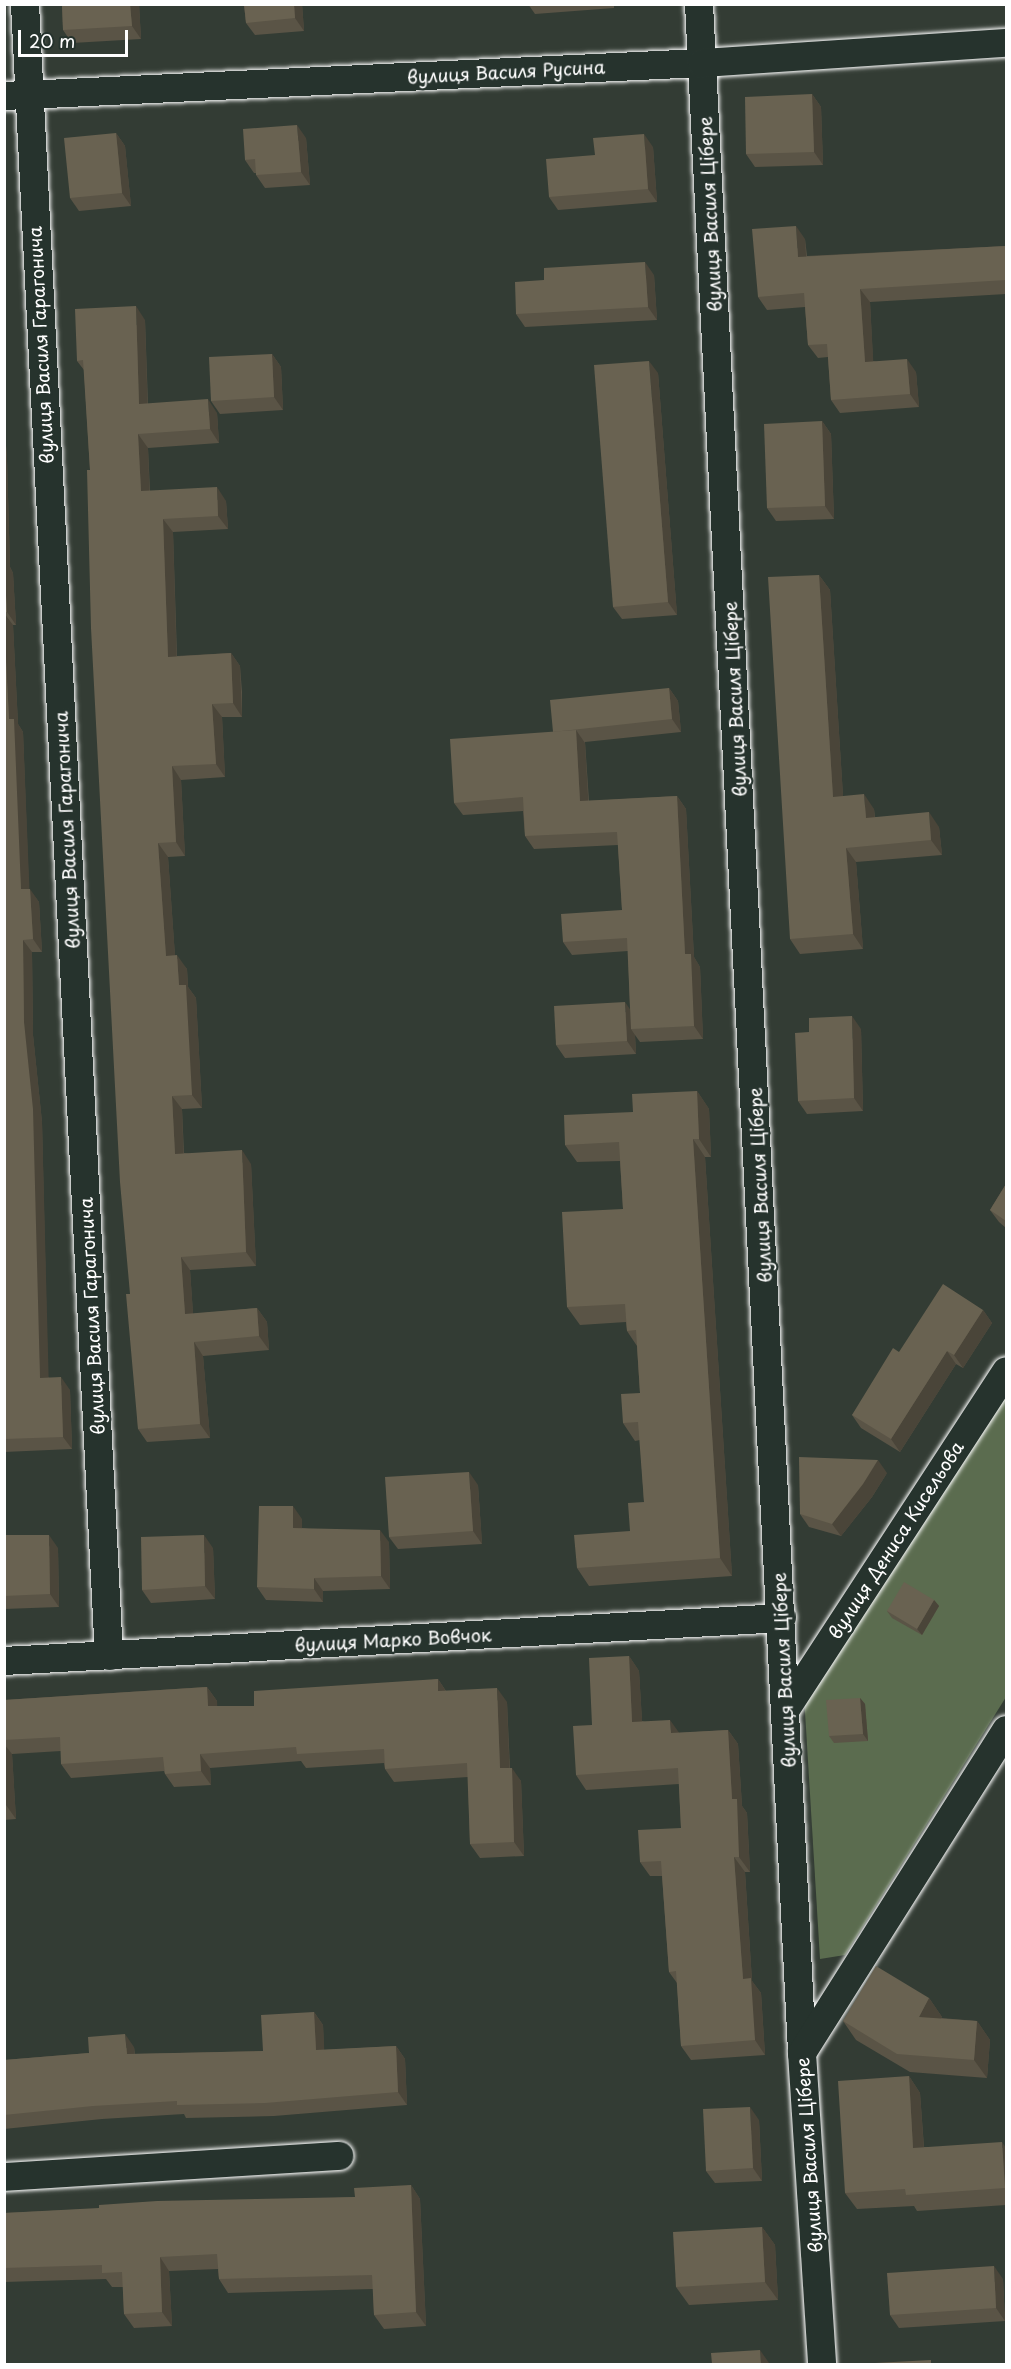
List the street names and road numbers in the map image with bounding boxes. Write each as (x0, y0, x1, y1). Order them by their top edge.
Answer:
street label: вулиця Василя Русина (406, 56, 606, 88)
street label: вулиця Василя Цібере (694, 115, 726, 313)
street label: вулиця Василя Гарагонича (24, 225, 58, 465)
street label: вулиця Василя Цібере (719, 600, 751, 798)
street label: вулиця Василя Гарагонича (50, 710, 84, 950)
street label: вулиця Василя Цібере (744, 1086, 776, 1284)
street label: вулиця Василя Гарагонича (75, 1196, 109, 1436)
street label: вулиця Дениса Кисельова (824, 1437, 968, 1643)
street label: вулиця Василя Цібере (768, 1571, 800, 1769)
street label: вулиця Марко Вовчок (293, 1624, 493, 1656)
street label: вулиця Василя Цібере (791, 2056, 827, 2254)

